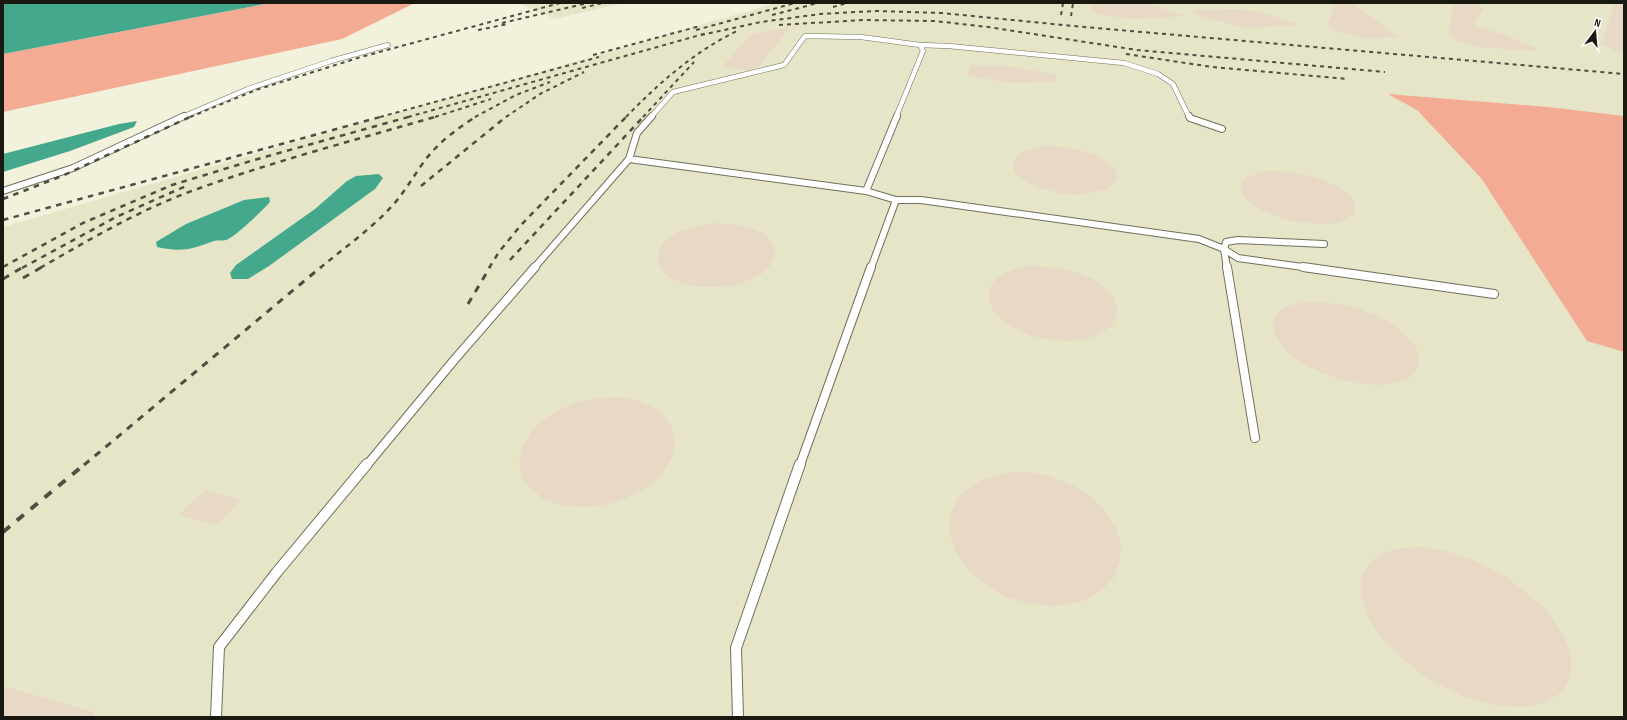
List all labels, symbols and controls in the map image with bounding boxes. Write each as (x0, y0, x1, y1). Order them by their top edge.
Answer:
north arrow (1575, 12, 1615, 52)
text: N (1593, 16, 1602, 30)

